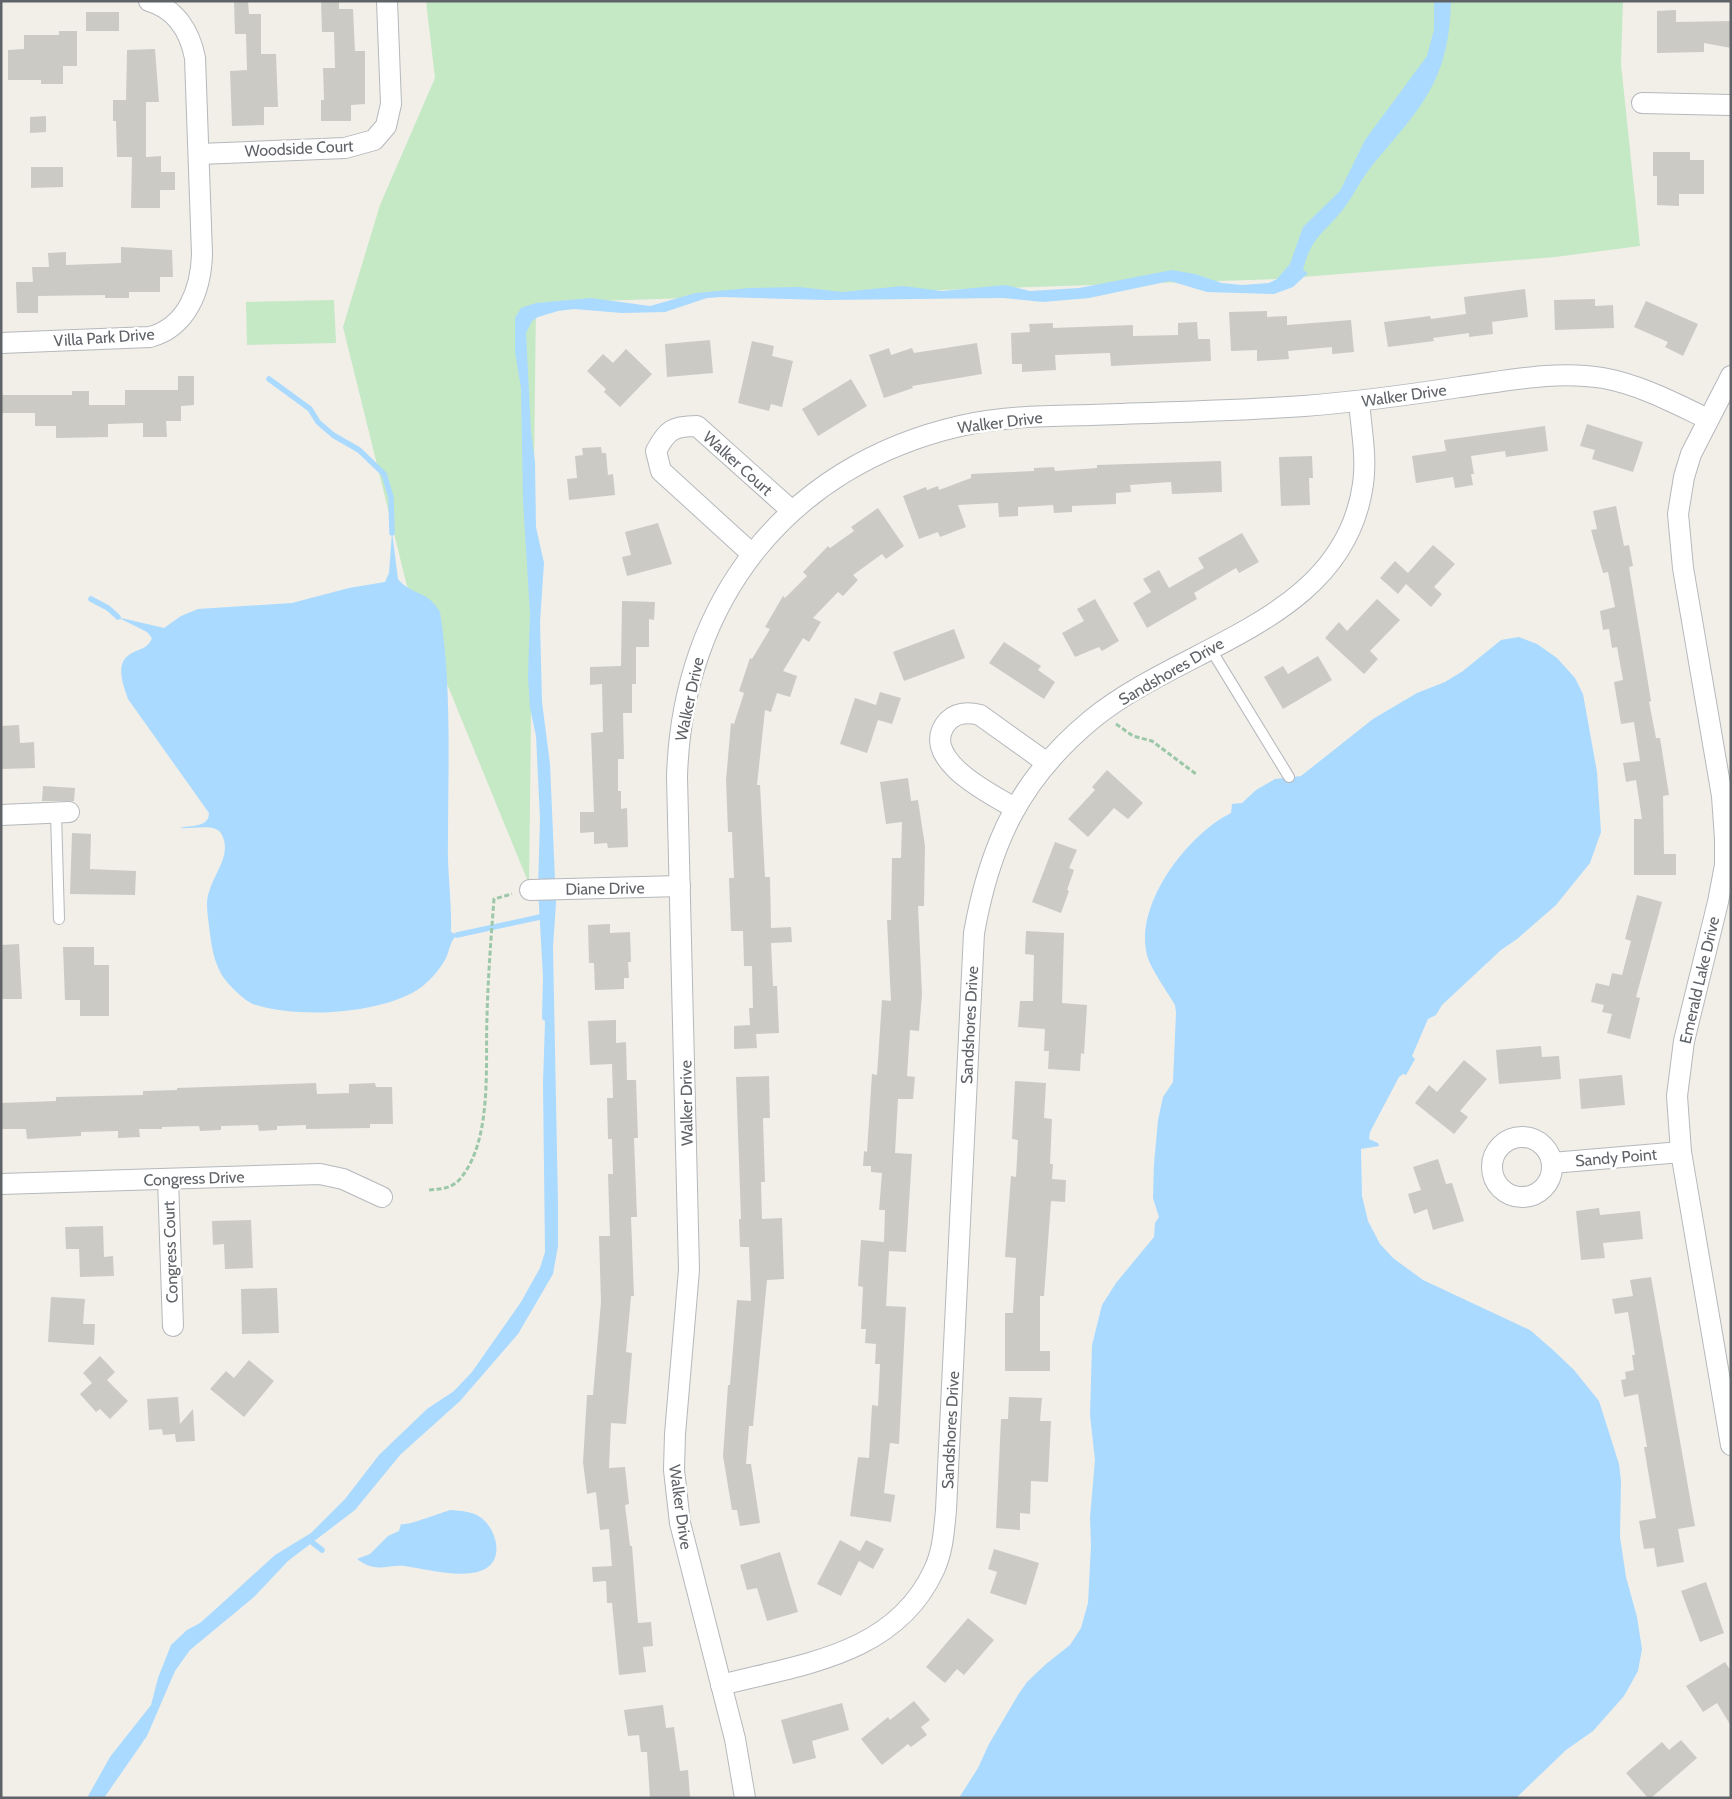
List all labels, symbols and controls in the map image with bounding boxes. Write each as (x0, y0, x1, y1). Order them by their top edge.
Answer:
street label: Woodside Court (244, 136, 355, 161)
street label: Villa Park Drive (53, 324, 155, 350)
street label: Walker Drive (1360, 380, 1448, 411)
street label: Walker Drive (956, 408, 1044, 437)
street label: Walker Court (699, 427, 777, 500)
street label: Sandshores Drive (1115, 634, 1227, 709)
street label: Walker Drive (671, 655, 708, 743)
street label: Diane Drive (565, 878, 645, 899)
street label: Emerald Lake Drive (1676, 915, 1723, 1046)
street label: Sandshores Drive (957, 966, 982, 1084)
street label: Walker Drive (676, 1060, 697, 1146)
street label: Sandy Point (1574, 1144, 1658, 1171)
street label: Congress Drive (143, 1167, 245, 1190)
street label: Congress Court (159, 1200, 182, 1304)
street label: Sandshores Drive (938, 1371, 963, 1489)
street label: Walker Drive (665, 1463, 696, 1551)

